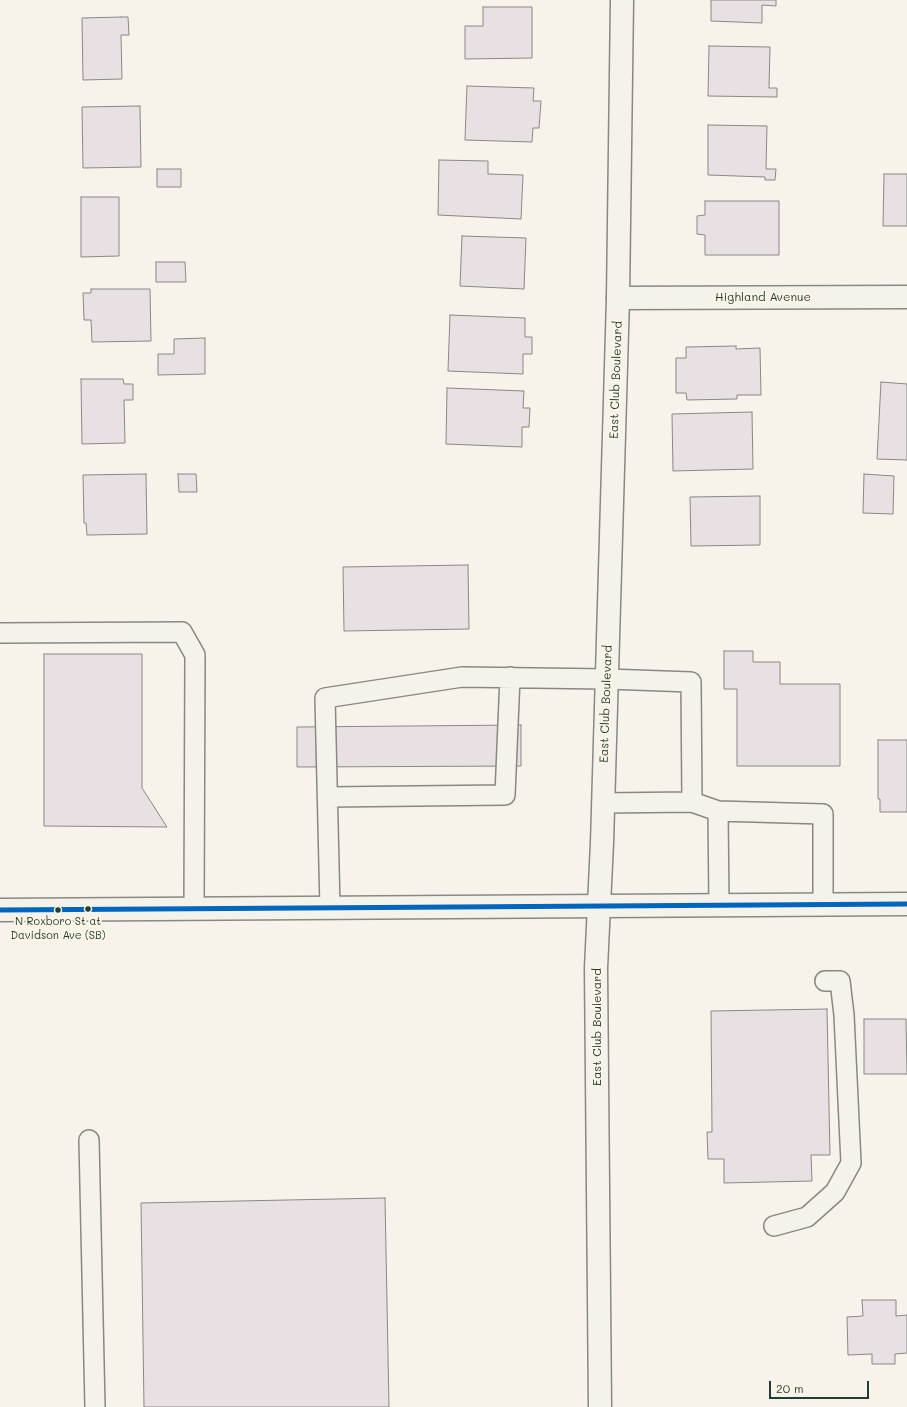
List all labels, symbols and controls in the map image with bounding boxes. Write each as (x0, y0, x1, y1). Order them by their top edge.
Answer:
street label: Highland Avenue (715, 290, 811, 304)
street label: East Club Boulevard (607, 321, 625, 439)
street label: East Club Boulevard (597, 645, 615, 763)
unlabelled marker (83, 904, 93, 914)
marker: N Roxboro St at Davidson Ave (SB) (53, 905, 63, 915)
place label: N Roxboro St at Davidson Ave (SB) (10, 915, 106, 941)
street label: East Club Boulevard (590, 968, 604, 1086)
scale bar (771, 1373, 871, 1399)
text: 20 m (776, 1380, 804, 1396)

